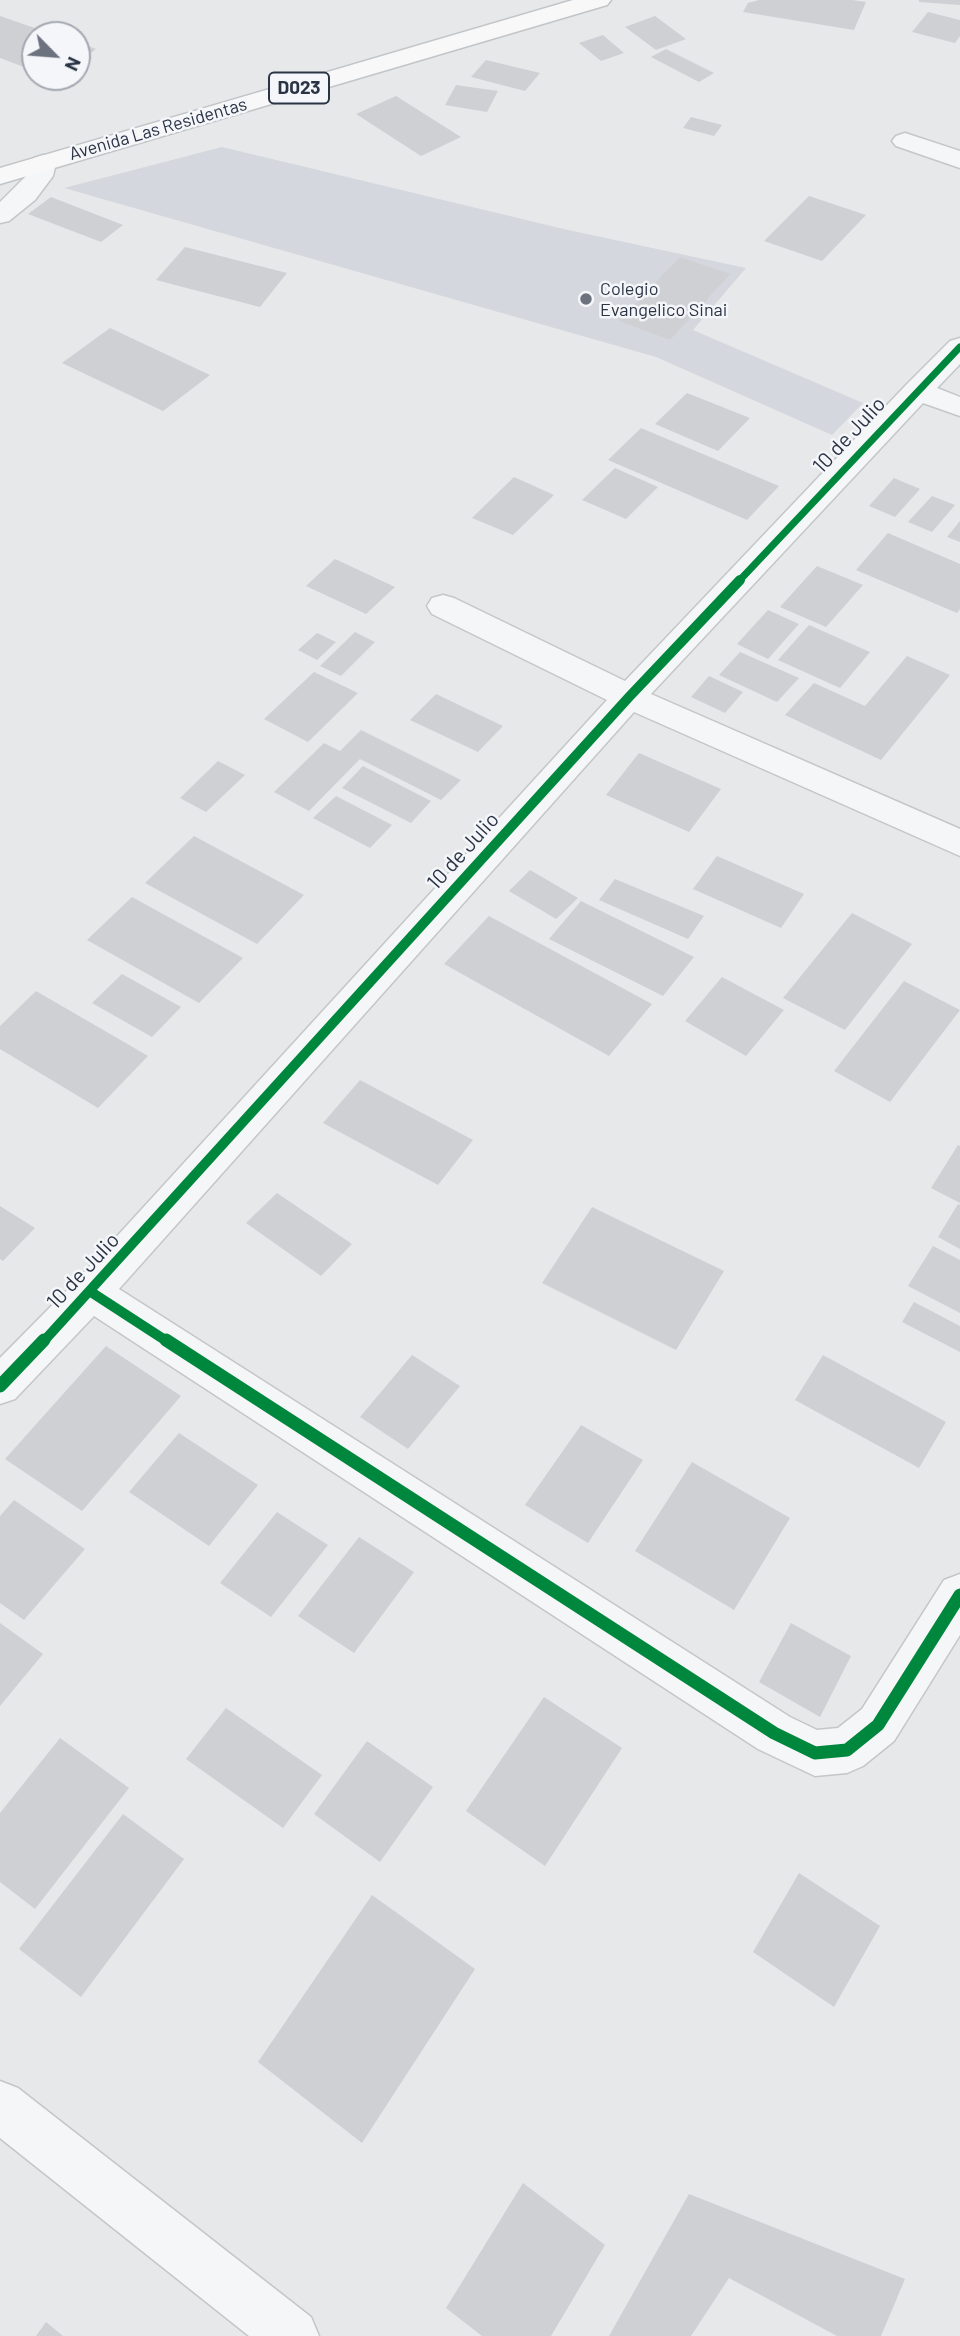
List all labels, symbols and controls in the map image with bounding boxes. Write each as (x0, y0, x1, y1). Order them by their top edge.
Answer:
north arrow (21, 21, 91, 91)
text: N (61, 54, 87, 75)
road number: D023 (269, 72, 329, 104)
street label: Avenida Las Residentas (67, 93, 249, 165)
place label: Colegio Evangelico Sinai (600, 278, 727, 320)
marker: Colegio Evangelico Sinai (578, 291, 594, 307)
street label: 10 de Julio (807, 392, 891, 478)
street label: 10 de Julio (422, 807, 504, 895)
street label: 10 de Julio (41, 1228, 125, 1314)

